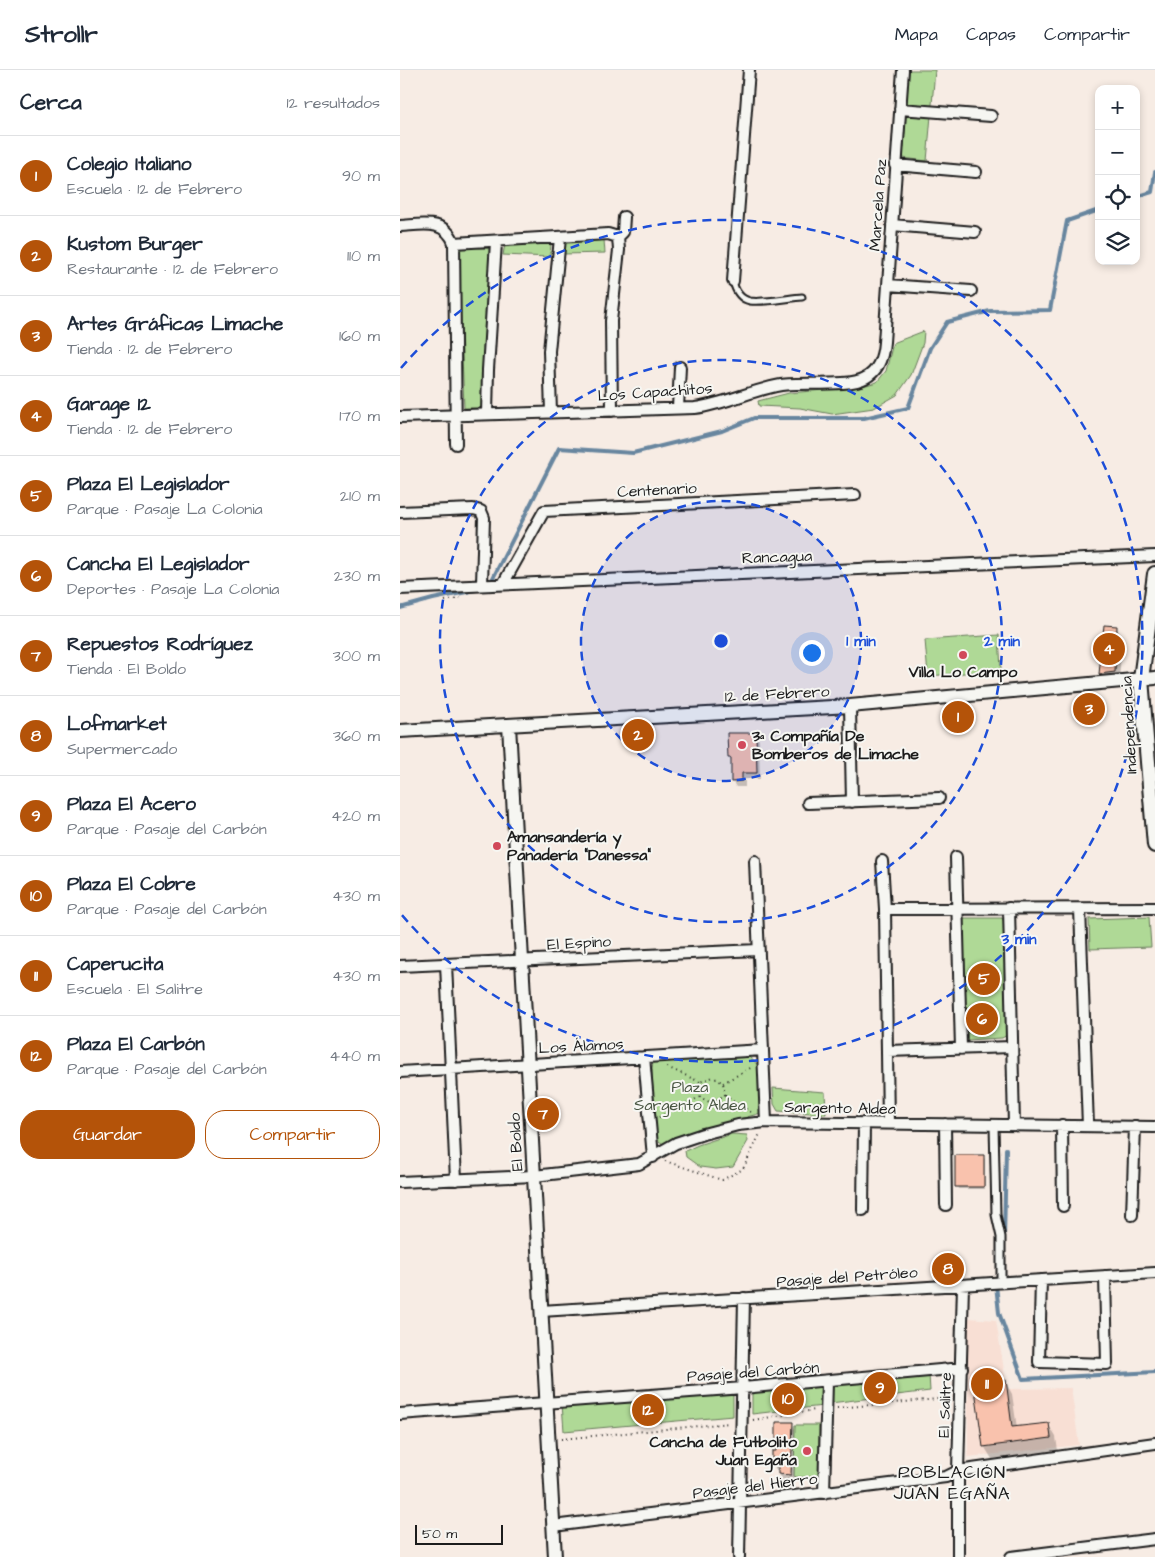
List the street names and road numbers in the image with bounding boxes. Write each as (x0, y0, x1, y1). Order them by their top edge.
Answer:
street label: Marcela Paz (864, 158, 892, 252)
street label: Los Capachitos (597, 377, 713, 407)
street label: Centenario (617, 477, 697, 503)
street label: Rancagua (741, 545, 813, 570)
street label: Independencia (1115, 675, 1143, 775)
street label: 12 de Febrero (724, 680, 830, 708)
street label: El Espino (546, 930, 612, 956)
street label: Los Álamos (538, 1033, 624, 1059)
street label: Sargento Aldea (784, 1096, 896, 1121)
street label: El Boldo (503, 1112, 529, 1172)
street label: Pasaje del Petróleo (776, 1261, 918, 1293)
street label: Pasaje del Carbón (686, 1356, 820, 1388)
street label: El Salitre (933, 1371, 957, 1438)
street label: Pasaje del Hierro (691, 1467, 819, 1505)

